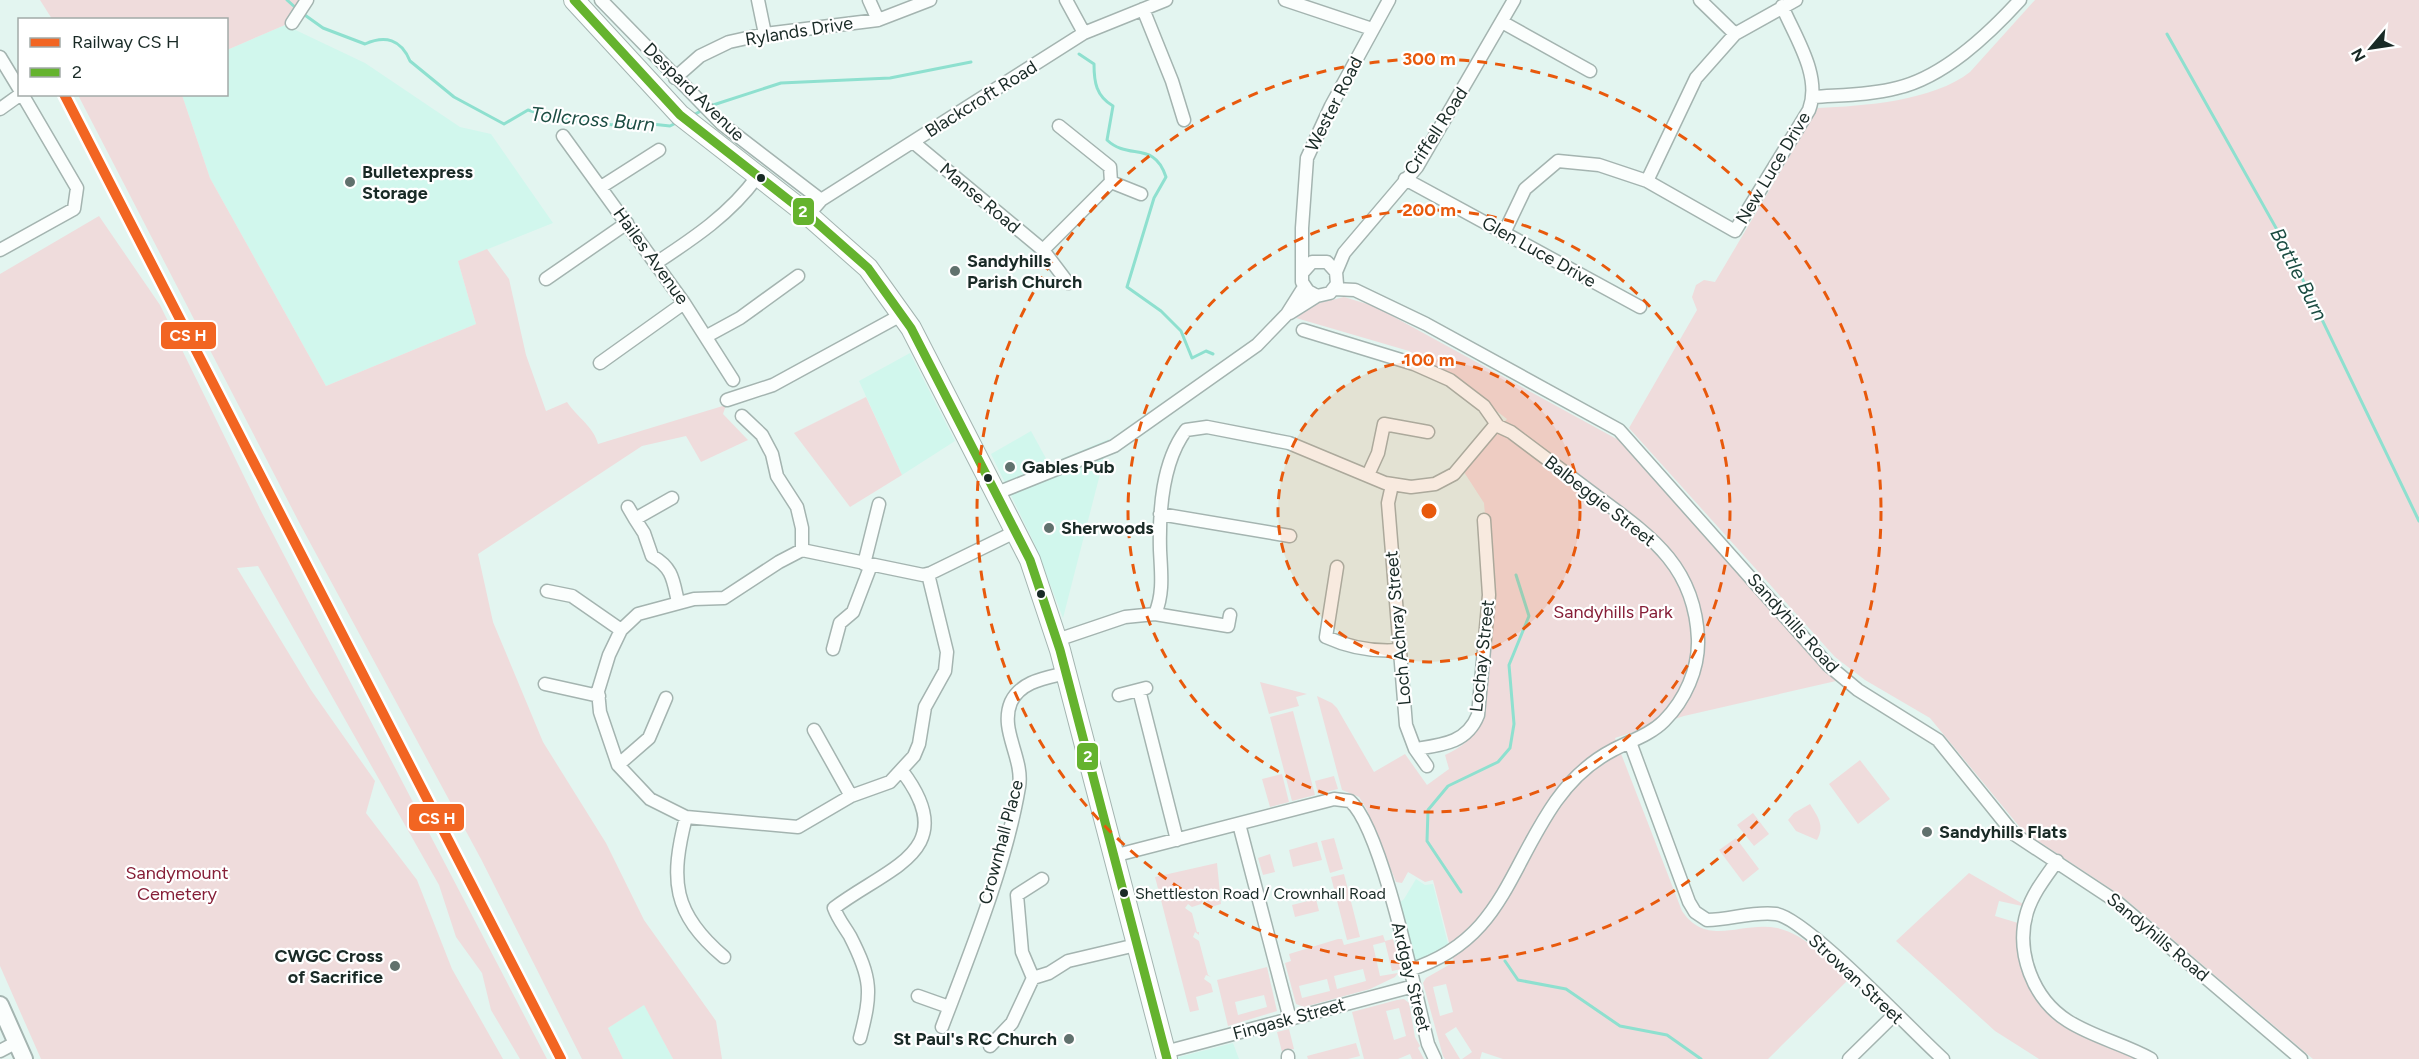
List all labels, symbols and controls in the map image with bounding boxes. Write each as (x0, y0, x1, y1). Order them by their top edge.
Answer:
street label: Rylands Drive (744, 12, 855, 50)
legend (18, 18, 228, 96)
north arrow (2341, 18, 2401, 78)
text: Railway CS H (72, 31, 179, 53)
street label: Despard Avenue (639, 38, 749, 146)
text: N (2347, 45, 2370, 65)
text: 300 m (1402, 48, 1456, 70)
street label: Wester Road (1301, 53, 1367, 155)
street label: Blackcroft Road (921, 56, 1041, 142)
text: 2 (72, 61, 82, 83)
street label: Criffell Road (1400, 83, 1472, 179)
water label: Tollcross Burn (530, 102, 656, 136)
street label: New Luce Drive (1731, 108, 1815, 228)
street label: Manse Road (935, 158, 1025, 238)
place label: Bulletexpress Storage (362, 161, 473, 204)
unlabelled marker (755, 172, 767, 184)
marker: Bulletexpress Storage (343, 175, 357, 189)
line badge: 2 (792, 197, 815, 226)
text: 200 m (1402, 199, 1456, 221)
text: 2 (798, 202, 808, 221)
street label: Hailes Avenue (608, 203, 694, 309)
street label: Glen Luce Drive (1478, 212, 1600, 292)
water label: Battle Burn (2265, 224, 2333, 324)
place label: Sandyhills Parish Church (967, 250, 1082, 293)
marker: Sandyhills Parish Church (948, 264, 962, 278)
line badge: CS H (160, 321, 217, 350)
text: CS H (169, 326, 207, 345)
text: 100 m (1404, 349, 1454, 371)
street label: Balbeggie Street (1540, 451, 1660, 551)
place label: Gables Pub (1022, 456, 1115, 478)
marker: Gables Pub (1003, 460, 1017, 474)
unlabelled marker (982, 472, 994, 484)
centre of rings (1419, 501, 1439, 521)
place label: Sherwoods (1061, 517, 1154, 539)
marker: Sherwoods (1042, 521, 1056, 535)
street label: Loch Achray Street (1380, 549, 1416, 706)
street label: Sandyhills Road (1742, 569, 1844, 677)
unlabelled marker (1035, 588, 1047, 600)
street label: Lochay Street (1465, 599, 1499, 713)
park label: Sandyhills Park (1553, 601, 1673, 623)
line badge: 2 (1076, 742, 1099, 771)
text: 2 (1083, 747, 1093, 766)
street label: Crownhall Place (974, 777, 1028, 907)
line badge: CS H (408, 803, 465, 832)
text: CS H (418, 809, 456, 828)
place label: Sandyhills Flats (1939, 821, 2068, 843)
marker: Sandyhills Flats (1920, 825, 1934, 839)
park label: Sandymount Cemetery (126, 862, 229, 905)
place label: Shettleston Road / Crownhall Road (1135, 884, 1386, 903)
marker: Shettleston Road / Crownhall Road (1118, 887, 1130, 899)
street label: Sandyhills Road (2102, 888, 2214, 986)
street label: Ardgay Street (1387, 920, 1435, 1035)
street label: Strowan Street (1804, 929, 1908, 1029)
place label: CWGC Cross of Sacrifice (274, 945, 384, 988)
marker: CWGC Cross of Sacrifice (388, 959, 402, 973)
street label: Fingask Street (1230, 993, 1348, 1045)
place label: St Paul's RC Church (893, 1028, 1057, 1050)
marker: St Paul's RC Church (1062, 1032, 1076, 1046)

